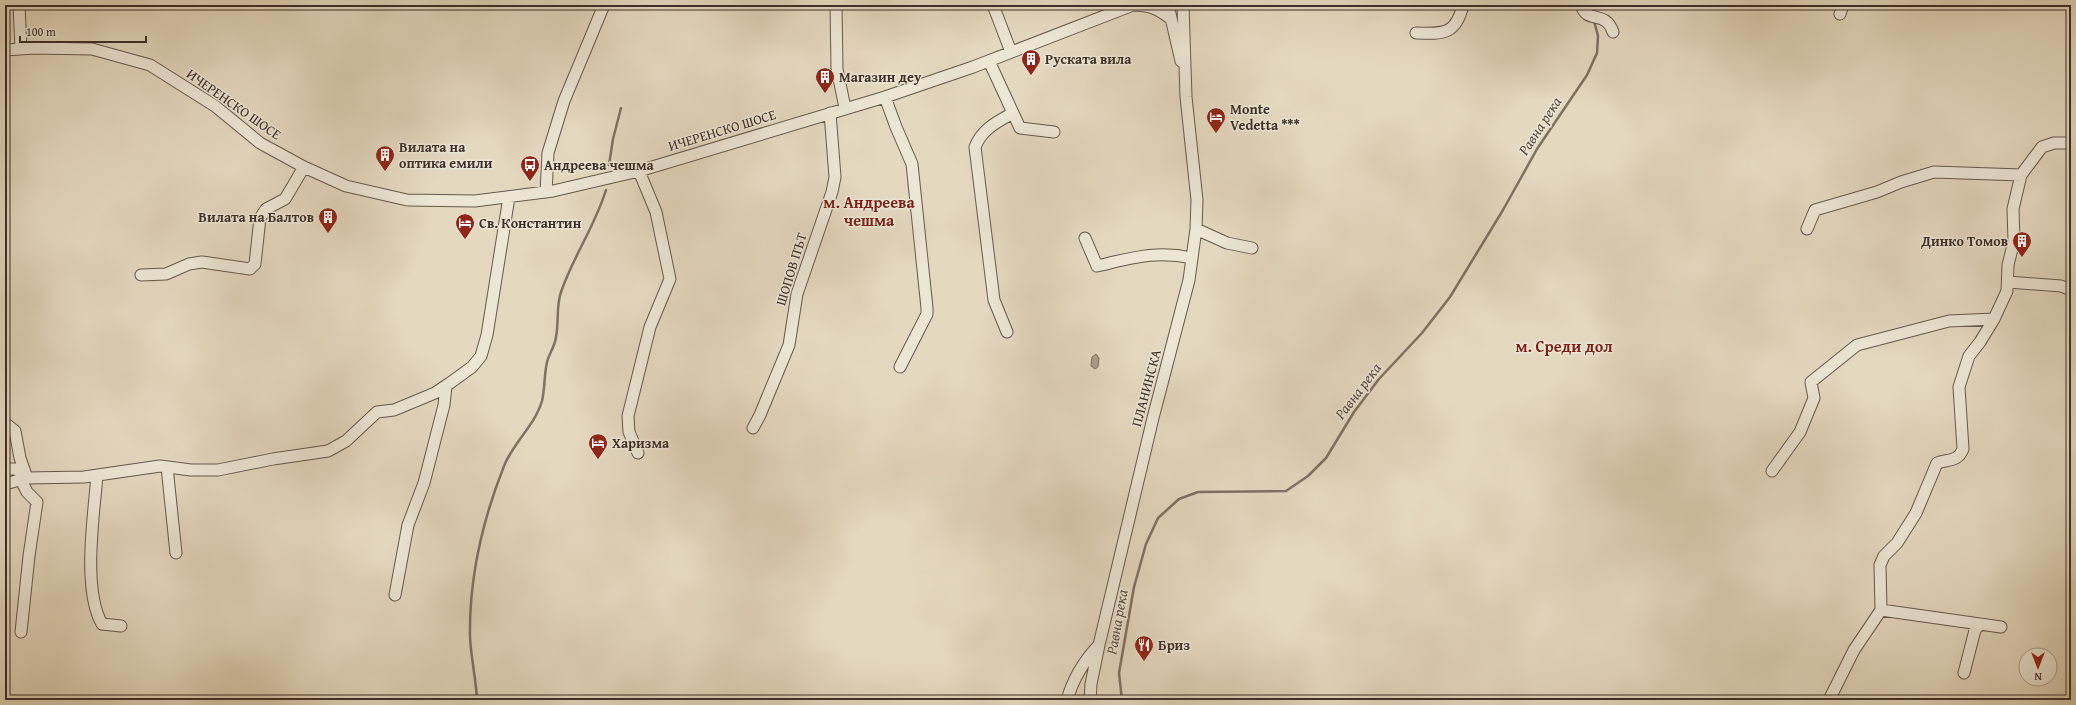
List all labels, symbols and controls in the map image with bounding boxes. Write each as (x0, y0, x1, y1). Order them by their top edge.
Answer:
scale bar (20, 18, 146, 44)
text: 100 m (26, 23, 56, 40)
building icon: Руската вила (1020, 48, 1042, 76)
place label: Руската вила (1045, 49, 1132, 69)
street label: ИЧЕРЕНСКО ШОСЕ (183, 64, 285, 144)
building icon: Магазин деу (814, 66, 836, 94)
place label: Магазин деу (839, 67, 922, 87)
water label: Равна река (1512, 92, 1566, 160)
place label: Monte Vedetta *** (1230, 99, 1300, 135)
street label: ИЧЕРЕНСКО ШОСЕ (666, 104, 778, 156)
hotel icon: Monte Vedetta *** (1205, 106, 1227, 134)
place label: Вилата на оптика емили (399, 137, 493, 173)
building icon: Вилата на оптика емили (374, 144, 396, 172)
bus stop icon: Андреева чешма (519, 154, 541, 182)
place label: Андреева чешма (544, 155, 655, 175)
district label: м. Андреева чешма (823, 190, 915, 232)
building icon: Вилата на Балтов (317, 206, 339, 234)
place label: Вилата на Балтов (198, 207, 314, 227)
hotel icon: Св. Константин (454, 212, 476, 240)
place label: Св. Константин (479, 213, 582, 233)
street label: ШОПОВ ПЪТ (770, 230, 812, 308)
building icon: Динко Томов (2011, 230, 2033, 258)
place label: Динко Томов (1920, 231, 2008, 251)
district label: м. Среди дол (1515, 334, 1613, 358)
street label: ПЛАНИНСКА (1126, 347, 1166, 429)
water label: Равна река (1329, 358, 1386, 424)
hotel icon: Харизма (587, 432, 609, 460)
place label: Харизма (612, 433, 670, 453)
water label: Равна река (1100, 588, 1133, 657)
restaurant icon: Бриз (1133, 634, 1155, 662)
place label: Бриз (1158, 635, 1190, 655)
north arrow (2018, 647, 2058, 687)
text: N (2034, 669, 2042, 685)

